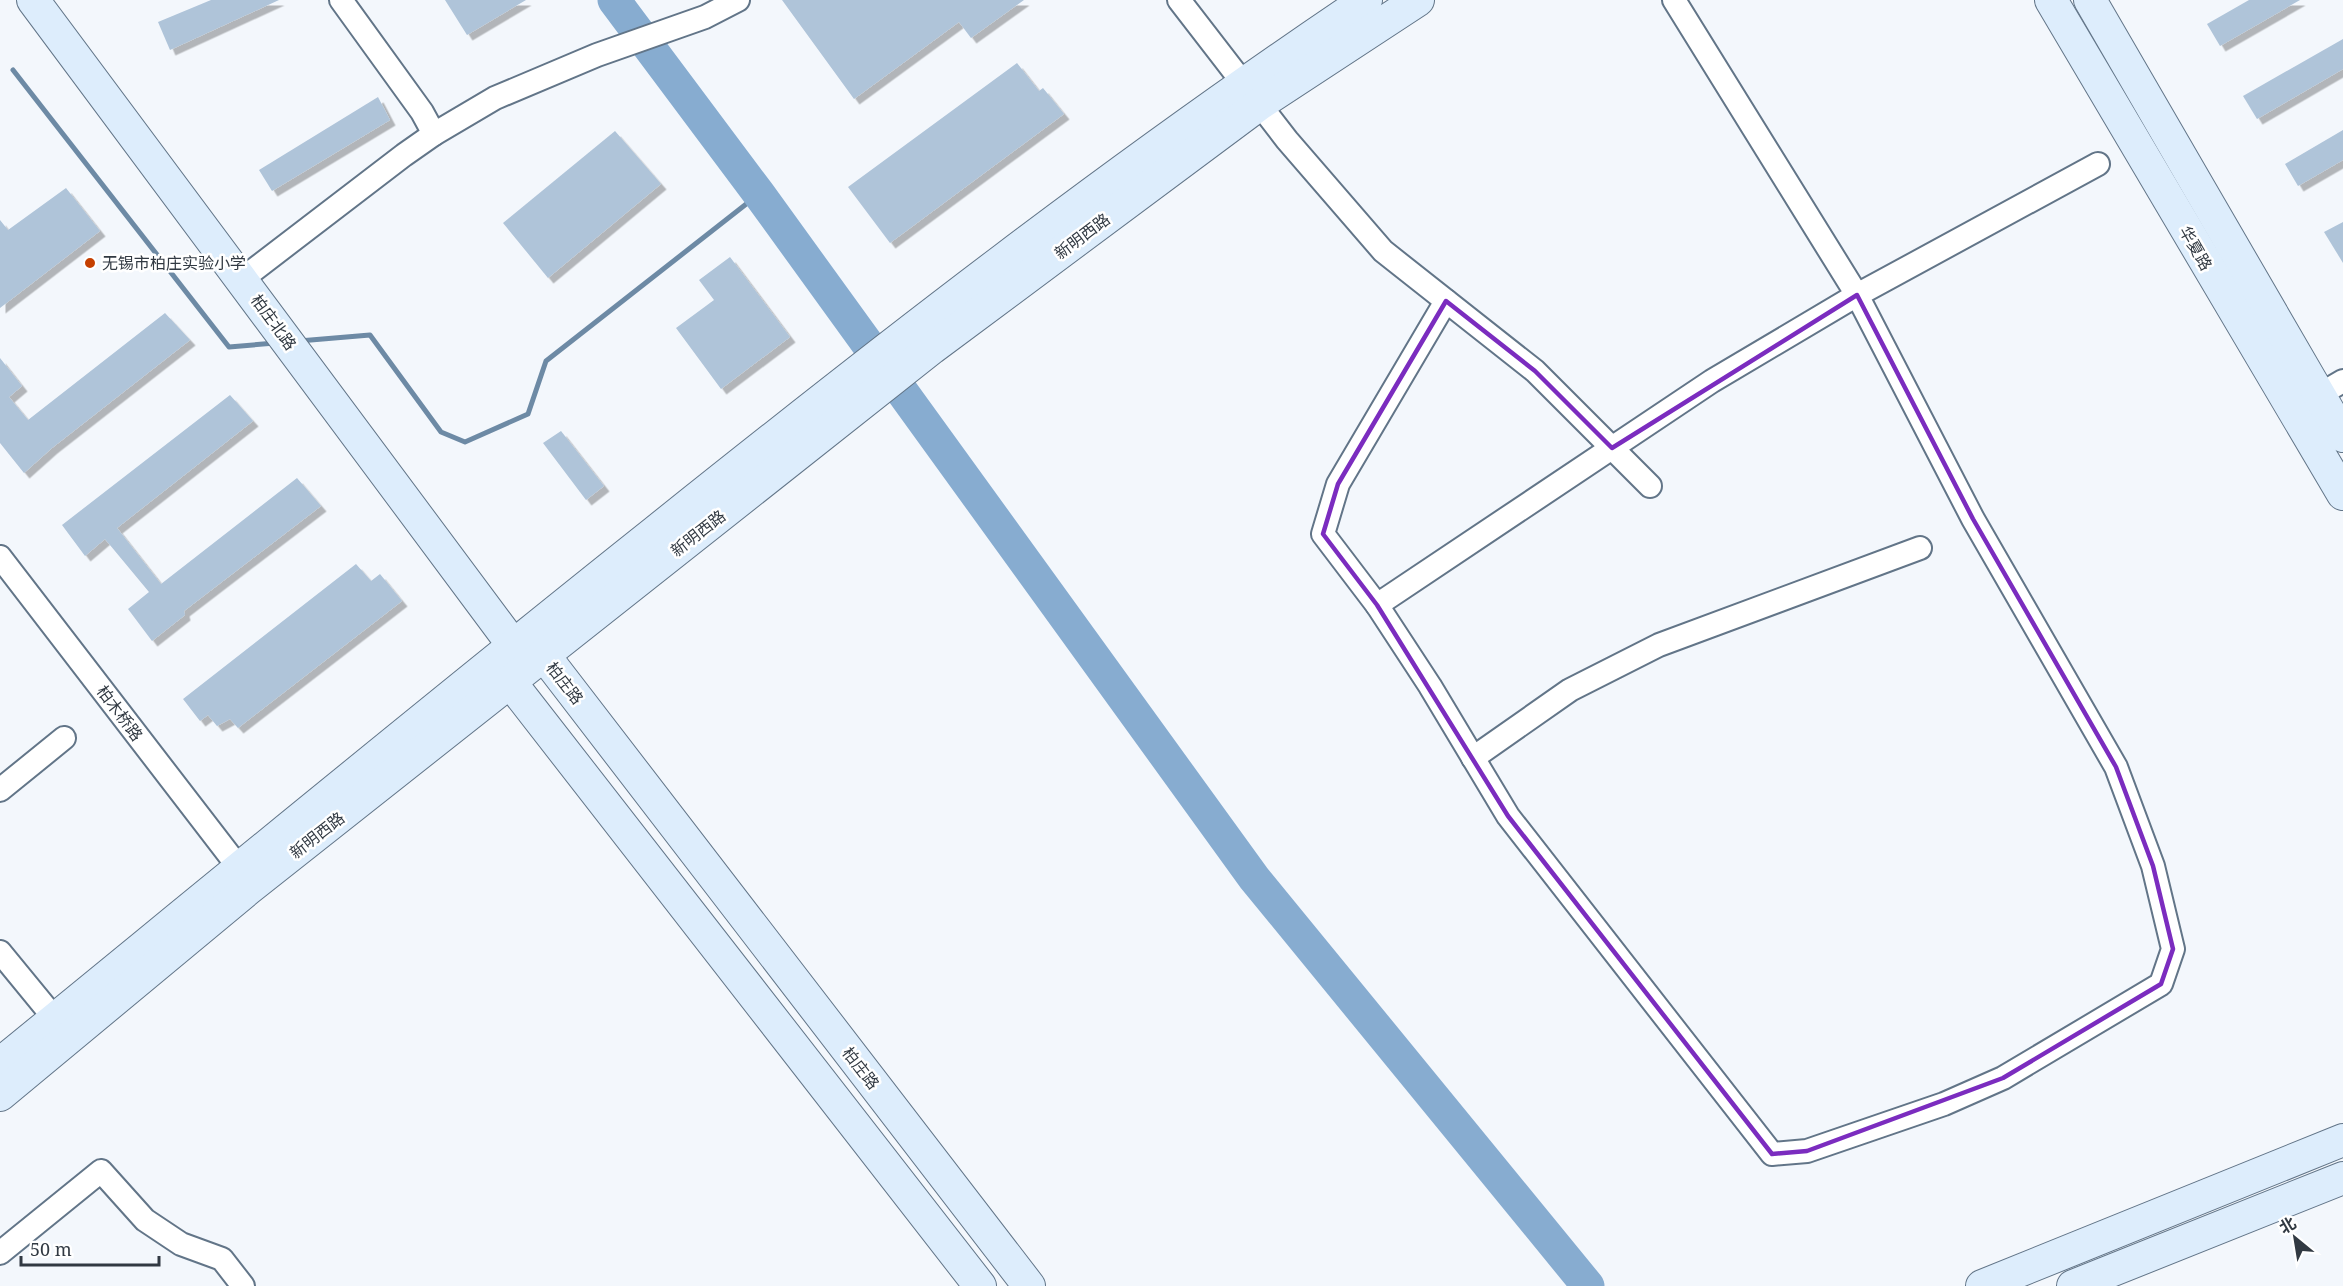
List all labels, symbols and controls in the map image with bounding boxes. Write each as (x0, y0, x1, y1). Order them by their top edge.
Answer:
street label: 新明西路 (1050, 208, 1114, 264)
street label: 华夏路 (2174, 222, 2218, 274)
place label: 无锡市柏庄实验小学 (102, 252, 246, 274)
marker: 无锡市柏庄实验小学 (83, 256, 97, 270)
street label: 柏庄北路 (246, 290, 302, 354)
street label: 新明西路 (666, 505, 730, 561)
street label: 柏庄路 (542, 657, 588, 709)
street label: 柏木桥路 (92, 681, 148, 745)
street label: 新明西路 (285, 807, 349, 863)
street label: 柏庄路 (838, 1042, 884, 1094)
north arrow (2265, 1208, 2325, 1268)
text: 北 (2275, 1211, 2300, 1239)
scale bar (21, 1229, 159, 1267)
text: 50 m (30, 1237, 72, 1261)

